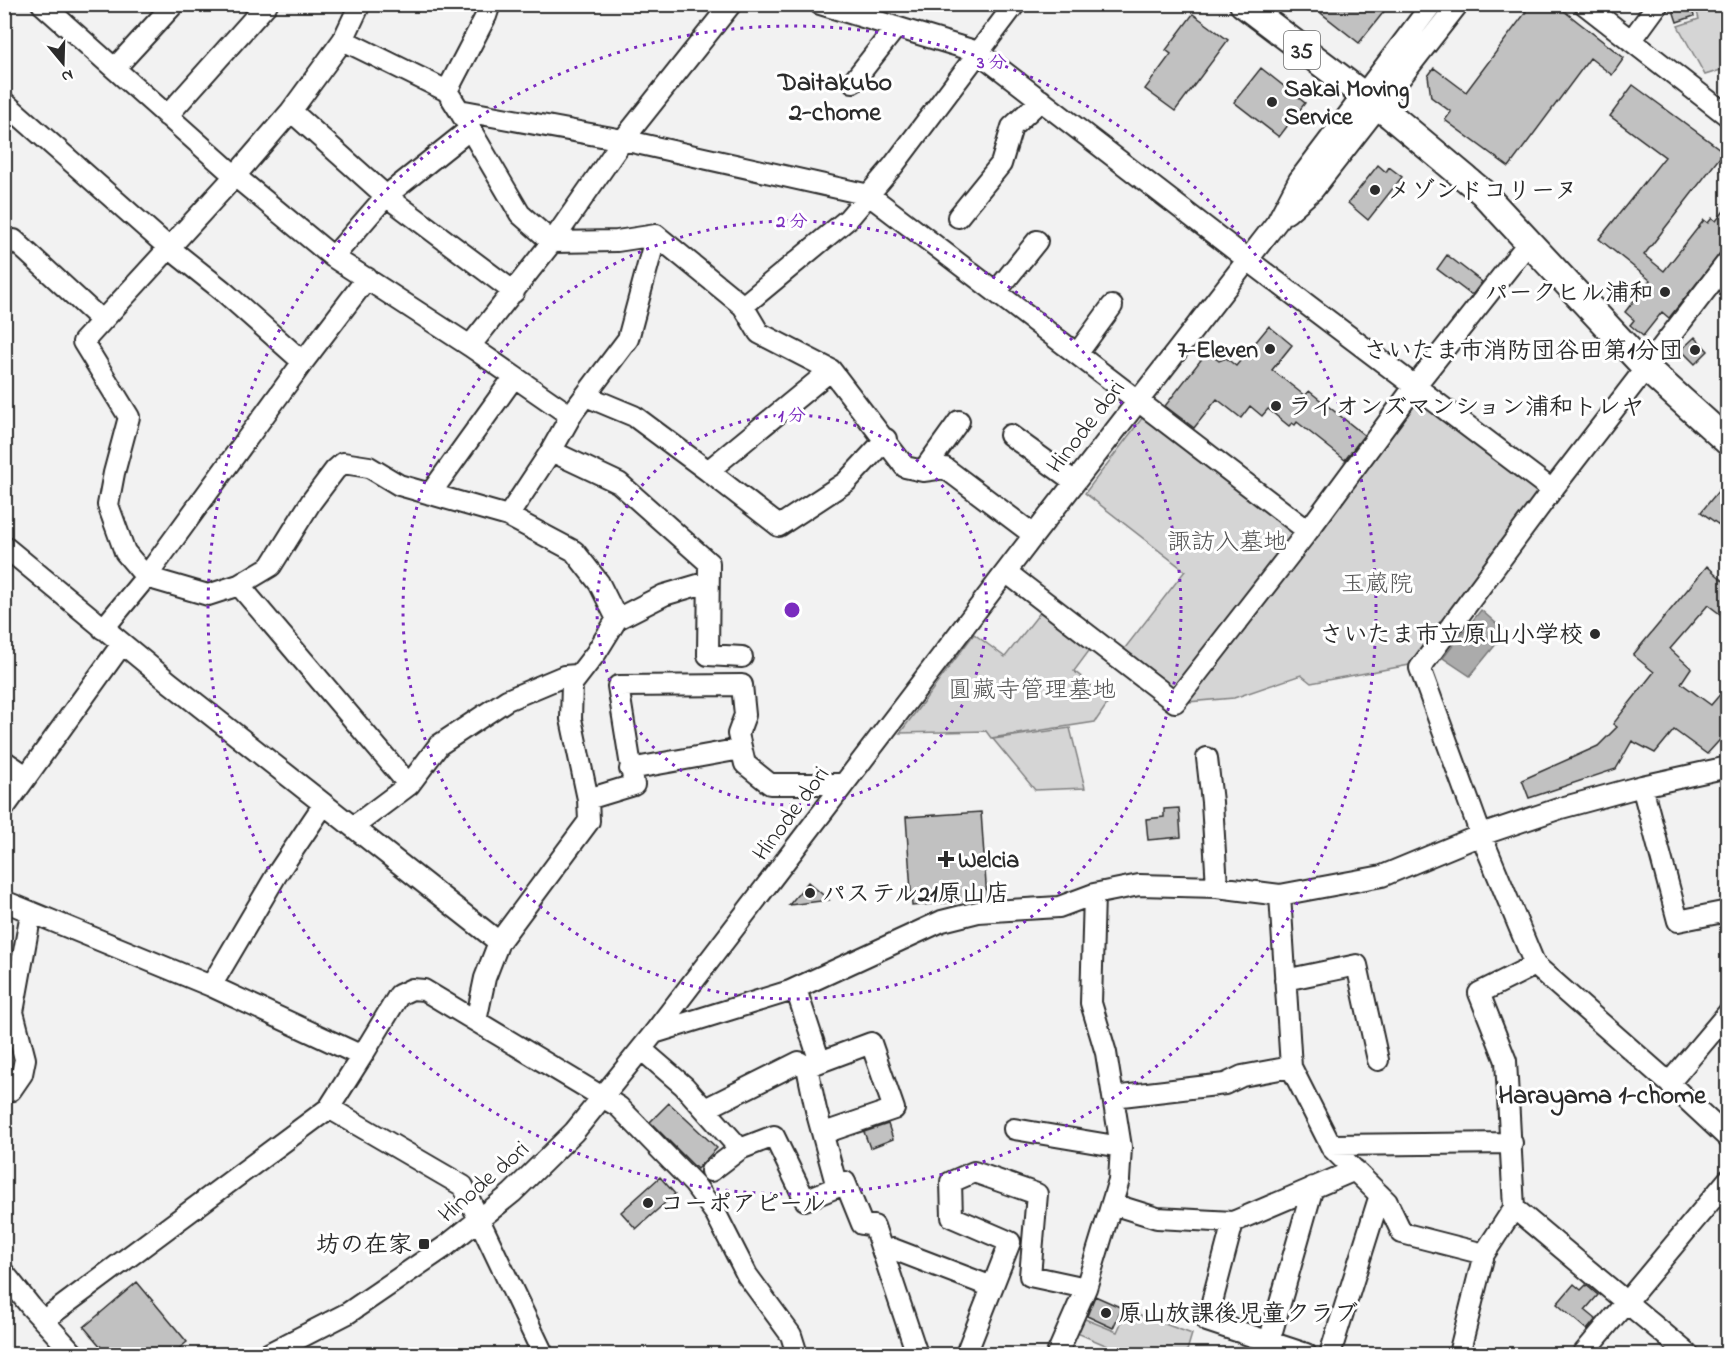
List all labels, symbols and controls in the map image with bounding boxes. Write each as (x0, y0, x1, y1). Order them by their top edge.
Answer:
road number: 35 (1284, 31, 1320, 69)
north arrow (33, 33, 93, 93)
text: 3 分 (976, 51, 1007, 77)
text: N (58, 62, 76, 88)
district label: Daitakubo 2-chome (777, 65, 892, 133)
place label: Sakai Moving Service (1284, 73, 1410, 136)
marker: Sakai Moving Service (1265, 95, 1279, 109)
place label: メゾンドコリーヌ (1387, 175, 1578, 210)
marker: メゾンドコリーヌ (1368, 183, 1382, 197)
text: 2 分 (775, 210, 808, 236)
place label: パークヒル浦和 (1485, 277, 1653, 312)
marker: パークヒル浦和 (1658, 285, 1672, 299)
place label: 7-Eleven (1177, 334, 1258, 369)
place label: さいたま市消防団谷田第1分団 (1364, 335, 1683, 370)
marker: 7-Eleven (1263, 342, 1277, 356)
marker: さいたま市消防団谷田第1分団 (1688, 343, 1702, 357)
street label: Hinode dori (1039, 373, 1135, 482)
place label: ライオンズマンション浦和トレヤ (1288, 391, 1645, 426)
marker: ライオンズマンション浦和トレヤ (1269, 399, 1283, 413)
text: 1 分 (778, 404, 806, 430)
park label: 諏訪入墓地 (1167, 526, 1287, 561)
park label: 玉蔵院 (1341, 568, 1413, 603)
centre of rings (782, 600, 802, 620)
place label: さいたま市立原山小学校 (1319, 619, 1583, 654)
marker: さいたま市立原山小学校 (1588, 627, 1602, 641)
park label: 圓藏寺管理墓地 (948, 674, 1116, 709)
street label: Hinode dori (745, 760, 839, 869)
place label: Welcia (958, 844, 1019, 879)
marker: Welcia (939, 852, 953, 866)
place label: パステル21原山店 (822, 878, 1010, 913)
marker: パステル21原山店 (803, 886, 817, 900)
district label: Harayama 1-chome (1498, 1078, 1707, 1116)
street label: Hinode dori (431, 1133, 538, 1232)
place label: コーポアピール (660, 1188, 826, 1223)
marker: コーポアピール (641, 1196, 655, 1210)
place label: 坊の在家 (316, 1229, 412, 1264)
marker: 坊の在家 (417, 1237, 431, 1251)
place label: 原山放課後児童クラブ (1118, 1298, 1358, 1333)
marker: 原山放課後児童クラブ (1099, 1306, 1113, 1320)

